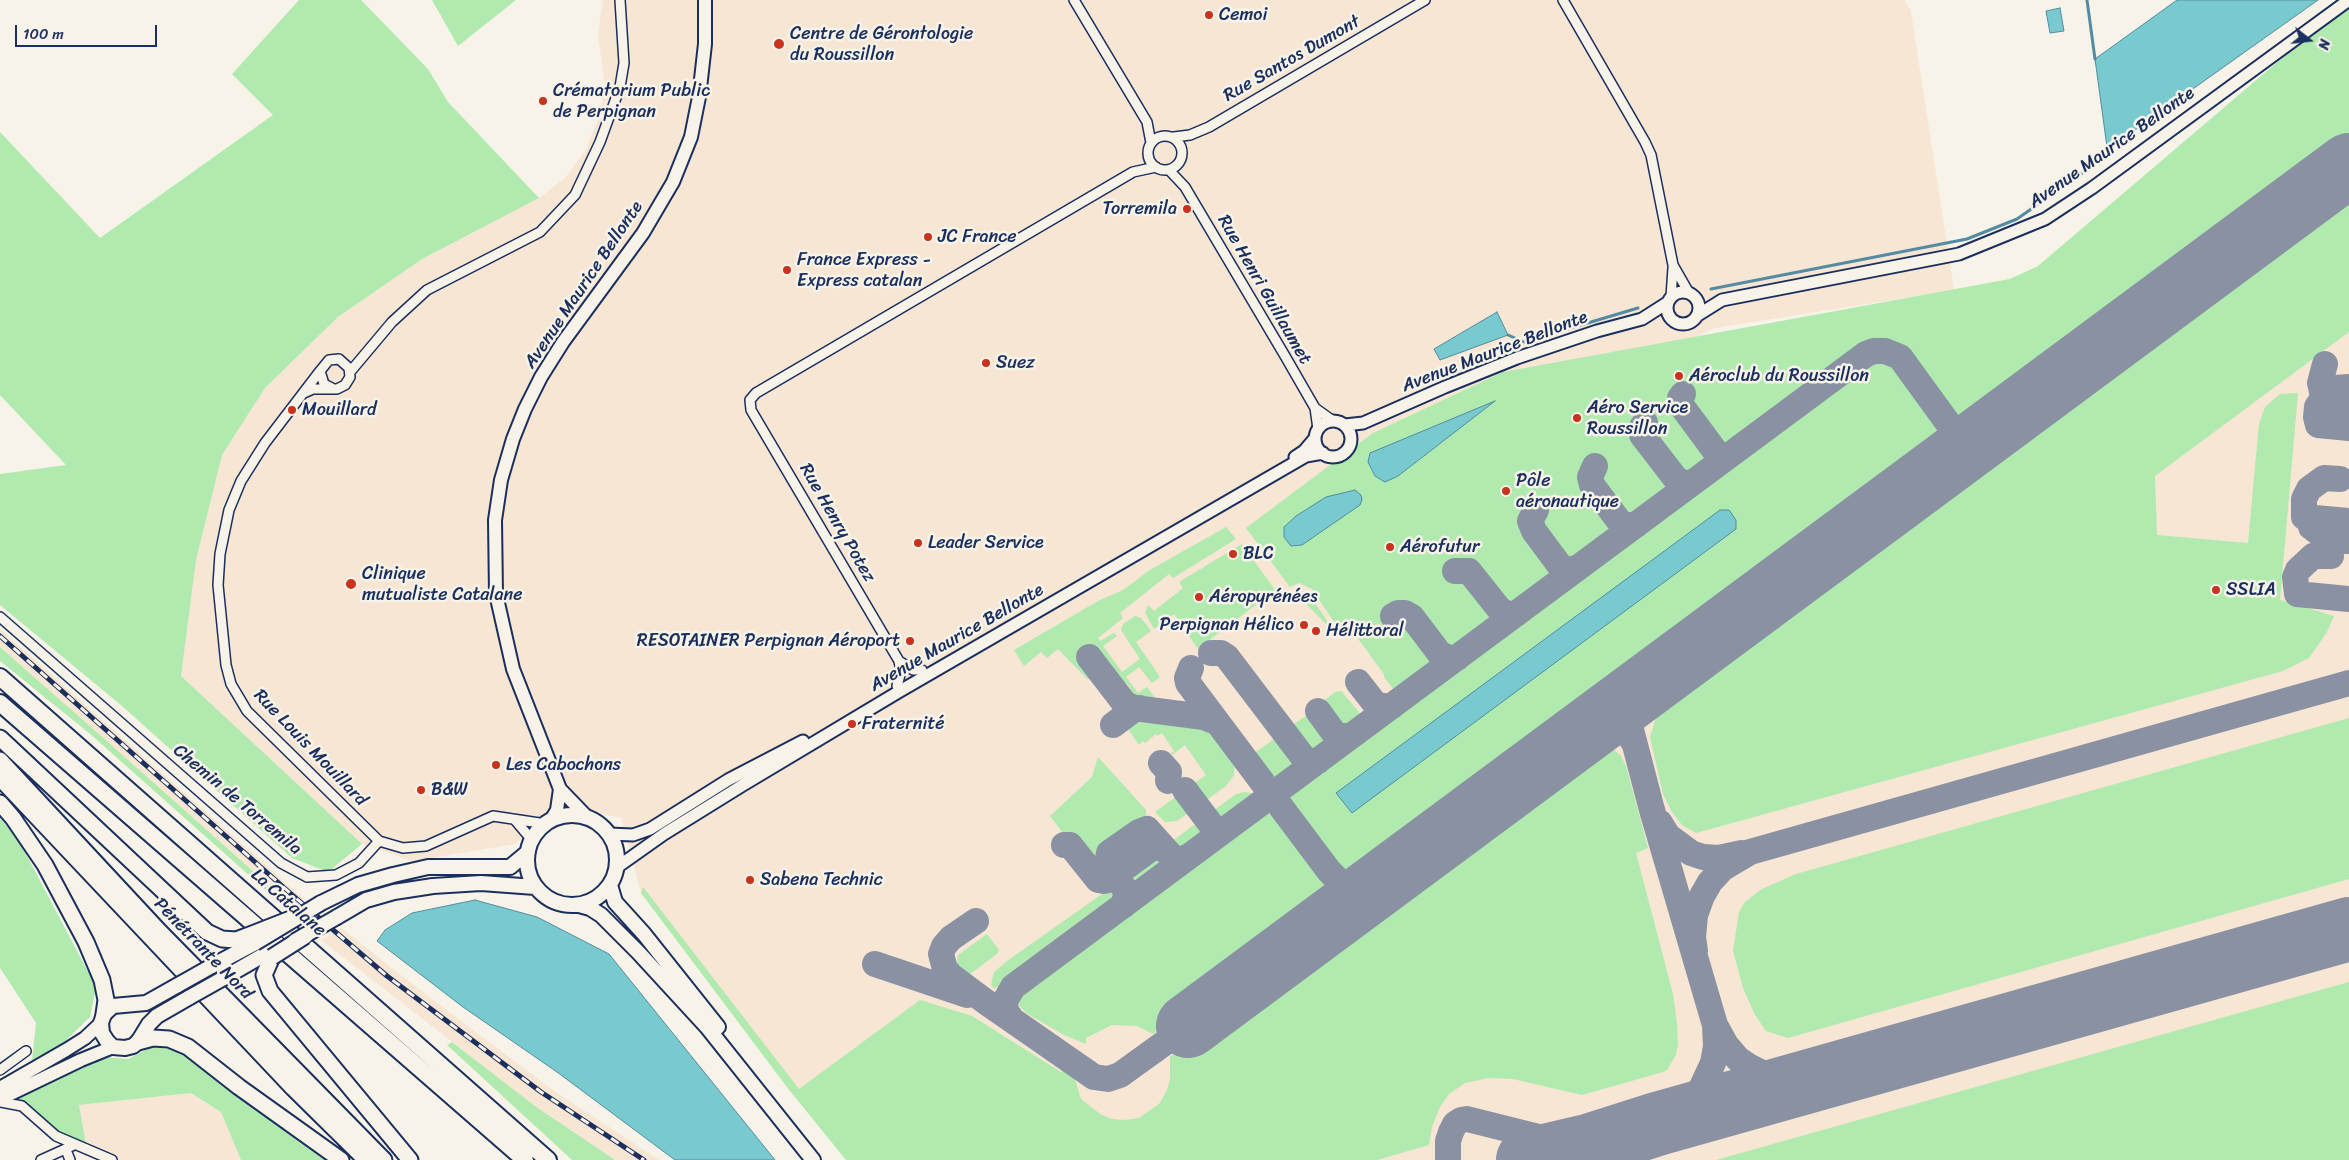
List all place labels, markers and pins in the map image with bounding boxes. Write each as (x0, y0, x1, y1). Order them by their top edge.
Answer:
place label: Cemoi (1219, 4, 1267, 26)
marker: Cemoi (1203, 9, 1215, 21)
place label: Centre de Gérontologie du Roussillon (790, 23, 973, 66)
marker: Centre de Gérontologie du Roussillon (772, 37, 786, 51)
place label: Crématorium Public de Perpignan (553, 80, 710, 122)
marker: Crématorium Public de Perpignan (537, 95, 549, 107)
place label: Torremila (1102, 198, 1177, 220)
marker: Torremila (1181, 203, 1193, 215)
place label: JC France (938, 226, 1017, 248)
marker: JC France (922, 231, 934, 243)
place label: France Express - Express catalan (797, 249, 931, 292)
marker: France Express - Express catalan (781, 264, 793, 276)
place label: Suez (996, 352, 1035, 374)
marker: Suez (980, 357, 992, 369)
place label: Aéroclub du Roussillon (1689, 365, 1869, 387)
marker: Aéroclub du Roussillon (1673, 370, 1685, 382)
place label: Aéro Service Roussillon (1587, 397, 1688, 439)
place label: Mouillard (302, 399, 377, 421)
marker: Mouillard (286, 404, 298, 416)
marker: Aéro Service Roussillon (1571, 412, 1583, 424)
place label: Pôle aéronautique (1516, 470, 1619, 512)
marker: Pôle aéronautique (1500, 485, 1512, 497)
place label: Leader Service (928, 532, 1044, 554)
place label: Aérofutur (1400, 536, 1479, 558)
marker: Leader Service (912, 537, 924, 549)
marker: Aérofutur (1384, 541, 1396, 553)
place label: BLC (1243, 543, 1273, 565)
marker: BLC (1227, 548, 1239, 560)
place label: Clinique mutualiste Catalane (362, 563, 523, 606)
marker: Clinique mutualiste Catalane (344, 577, 358, 591)
place label: SSLIA (2226, 579, 2276, 601)
marker: SSLIA (2210, 584, 2222, 596)
place label: Aéropyrénées (1209, 586, 1318, 608)
marker: Aéropyrénées (1193, 591, 1205, 603)
place label: Perpignan Hélico (1160, 614, 1294, 636)
marker: Perpignan Hélico (1298, 619, 1310, 631)
place label: Hélittoral (1326, 620, 1404, 642)
marker: Hélittoral (1310, 625, 1322, 637)
place label: RESOTAINER Perpignan Aéroport (637, 630, 900, 652)
marker: RESOTAINER Perpignan Aéroport (904, 635, 916, 647)
place label: Fraternité (862, 713, 945, 735)
marker: Fraternité (846, 718, 858, 730)
place label: Les Cabochons (506, 754, 621, 776)
marker: Les Cabochons (490, 759, 502, 771)
place label: B&W (431, 779, 468, 801)
marker: B&W (415, 784, 427, 796)
place label: Sabena Technic (760, 869, 883, 891)
marker: Sabena Technic (744, 874, 756, 886)

